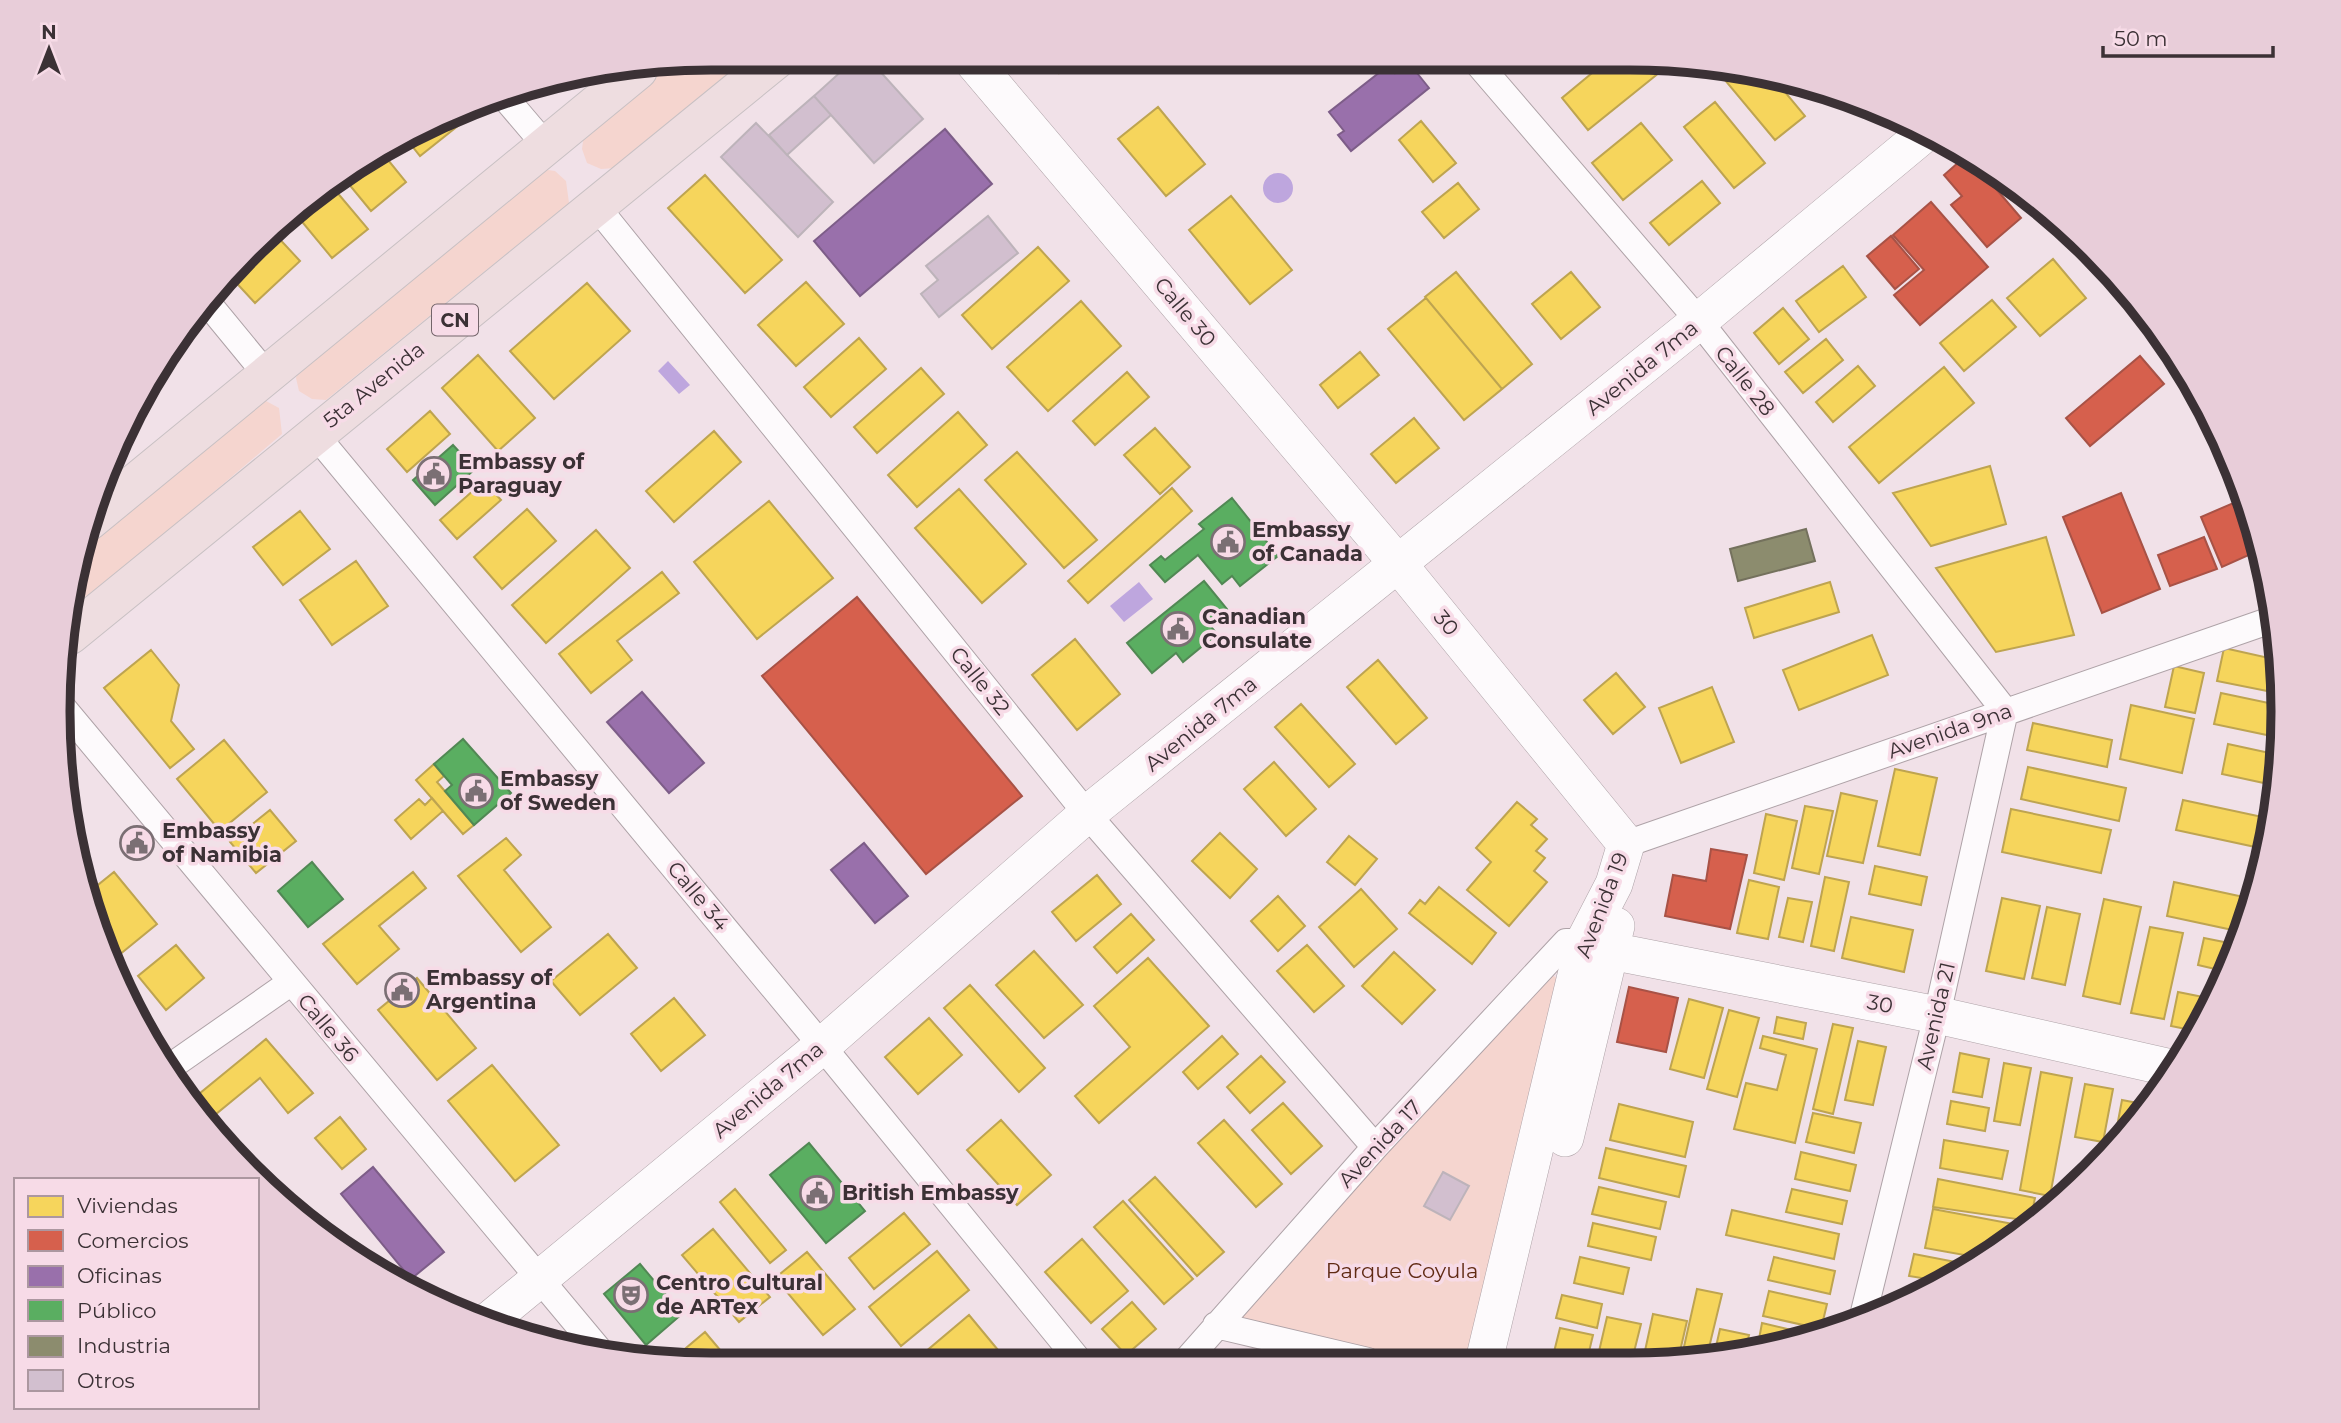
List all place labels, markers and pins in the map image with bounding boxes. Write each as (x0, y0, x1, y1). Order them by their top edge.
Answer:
place label: Embassy of Paraguay (458, 449, 585, 498)
public building icon: Embassy of Paraguay (415, 455, 453, 493)
place label: Embassy of Canada (1252, 517, 1363, 566)
public building icon: Embassy of Canada (1209, 523, 1247, 561)
place label: Canadian Consulate (1202, 604, 1312, 653)
public building icon: Canadian Consulate (1159, 610, 1197, 648)
place label: Embassy of Sweden (500, 766, 616, 815)
public building icon: Embassy of Sweden (457, 772, 495, 810)
place label: Embassy of Namibia (162, 818, 282, 867)
public building icon: Embassy of Namibia (118, 824, 156, 862)
place label: Embassy of Argentina (425, 965, 553, 1014)
public building icon: Embassy of Argentina (383, 971, 421, 1009)
public building icon: British Embassy (798, 1174, 836, 1212)
place label: British Embassy (842, 1180, 1019, 1205)
place label: Centro Cultural de ARTex (656, 1270, 823, 1319)
theatre icon: Centro Cultural de ARTex (612, 1276, 650, 1314)

